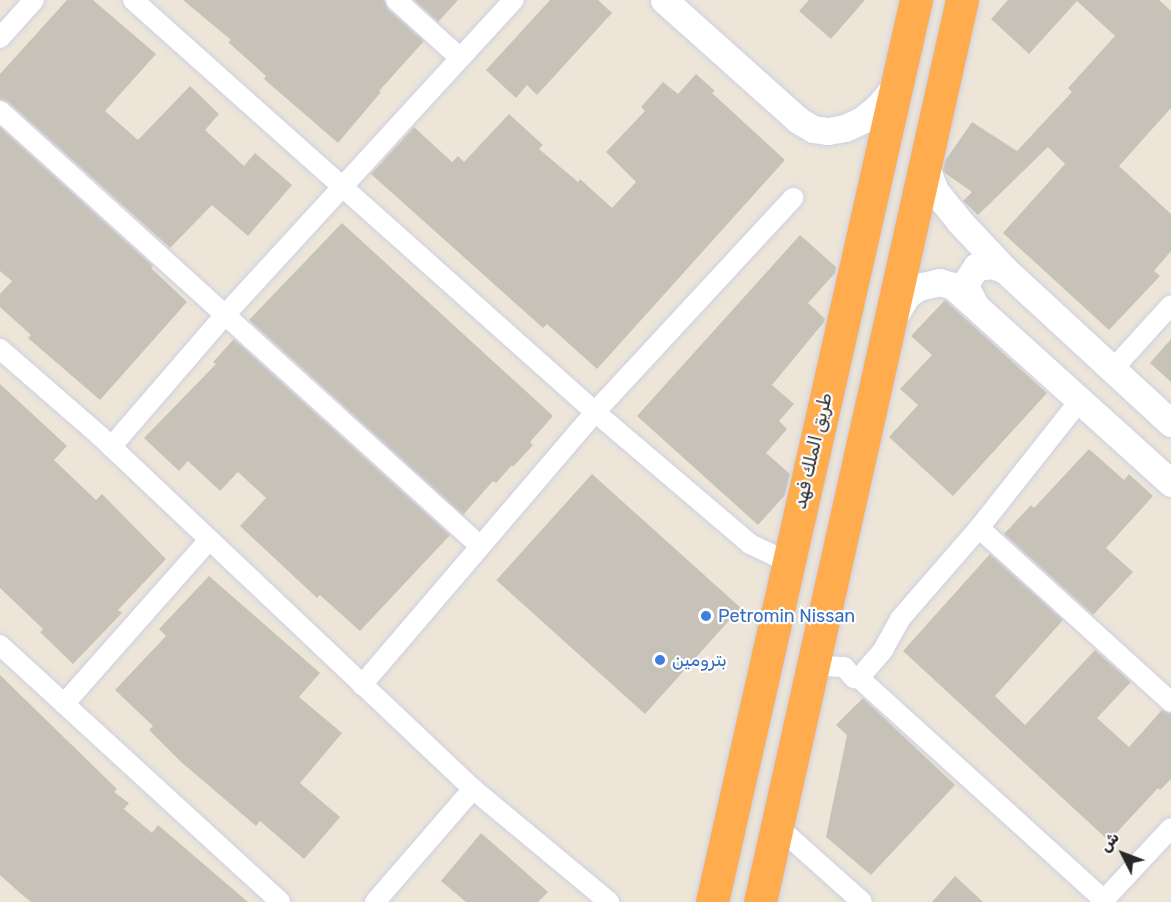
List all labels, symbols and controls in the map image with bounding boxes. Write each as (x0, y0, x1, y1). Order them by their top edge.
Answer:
street label: طريق الملك فهد (789, 391, 837, 511)
place label: Petromin Nissan (718, 605, 855, 627)
marker: Petromin Nissan (699, 609, 713, 623)
place label: بترومين (672, 649, 727, 671)
marker: بترومين (653, 653, 667, 667)
north arrow (1093, 824, 1153, 884)
text: ش (1095, 828, 1123, 856)

